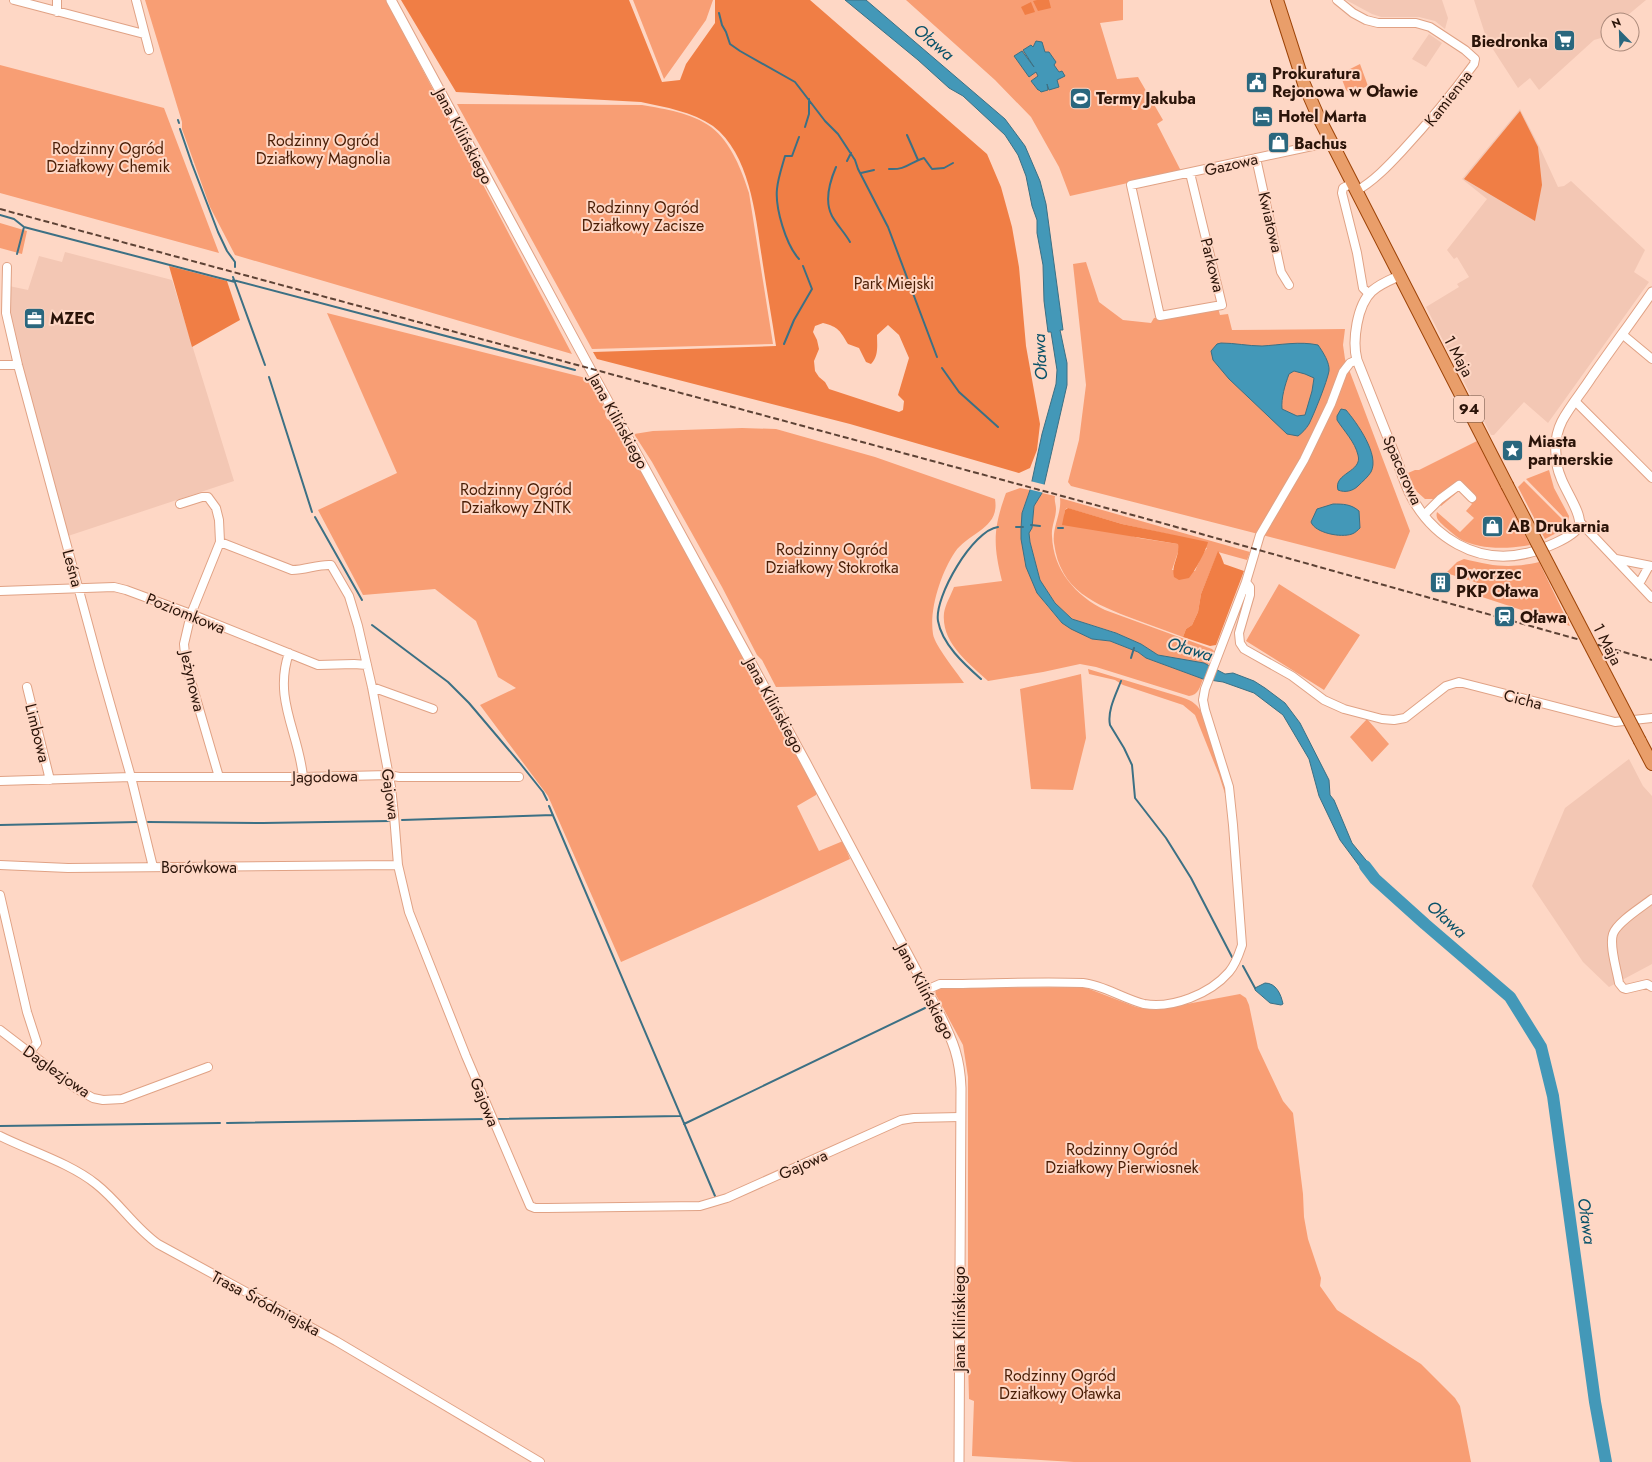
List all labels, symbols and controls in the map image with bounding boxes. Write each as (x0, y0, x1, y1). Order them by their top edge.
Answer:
north arrow (1600, 12, 1640, 52)
text: N (1609, 14, 1623, 32)
water label: Oława (908, 18, 960, 67)
supermarket icon: Biedronka (1551, 28, 1577, 54)
place label: Biedronka (1471, 30, 1548, 53)
place label: Prokuratura Rejonowa w Oławie (1272, 62, 1418, 103)
street label: Kamienna (1419, 65, 1478, 131)
public building icon: Prokuratura Rejonowa w Oławie (1243, 69, 1269, 95)
street label: Jana Kilińskiego (428, 82, 499, 188)
sports icon: Termy Jakuba (1068, 85, 1094, 111)
place label: Termy Jakuba (1096, 87, 1196, 110)
hotel icon: Hotel Marta (1250, 103, 1276, 129)
place label: Hotel Marta (1278, 105, 1367, 128)
park label: Rodzinny Ogród Działkowy Magnolia (256, 129, 390, 170)
shop icon: Bachus (1266, 130, 1292, 156)
place label: Bachus (1294, 132, 1347, 155)
park label: Rodzinny Ogród Działkowy Chemik (46, 137, 171, 178)
street label: Gazowa (1202, 147, 1260, 182)
street label: Kwiatowa (1252, 189, 1289, 255)
park label: Rodzinny Ogród Działkowy Zacisze (582, 196, 704, 237)
street label: Parkowa (1195, 235, 1230, 295)
park label: Park Miejski (854, 272, 934, 295)
office icon: MZEC (22, 305, 48, 331)
place label: MZEC (50, 307, 95, 330)
street label: 1 Maja (1438, 331, 1479, 381)
water label: Oława (1027, 332, 1053, 381)
street label: Jana Kilińskiego (582, 368, 654, 473)
road number: 94 (1454, 396, 1484, 422)
place label: Miasta partnerskie (1528, 430, 1613, 471)
street label: Spacerowa (1377, 432, 1428, 509)
place icon: Miasta partnerskie (1499, 437, 1525, 463)
park label: Rodzinny Ogród Działkowy ZNTK (460, 478, 572, 519)
shop icon: AB Drukarnia (1480, 513, 1506, 539)
place label: AB Drukarnia (1507, 515, 1609, 538)
park label: Rodzinny Ogród Działkowy Stokrotka (765, 538, 899, 579)
street label: Leśna (56, 547, 89, 589)
place label: Dworzec PKP Oława (1456, 562, 1539, 603)
building icon: Dworzec PKP Oława (1428, 569, 1454, 595)
street label: Poziomkowa (143, 587, 229, 640)
station icon: Oława (1491, 604, 1517, 630)
place label: Oława (1520, 606, 1567, 629)
street label: 1 Maja (1587, 619, 1628, 669)
water label: Oława (1164, 631, 1216, 667)
street label: Jeżynowa (174, 646, 211, 714)
street label: Jana Kilińskiego (738, 652, 810, 757)
street label: Cicha (1501, 684, 1545, 715)
street label: Limbowa (19, 701, 56, 765)
street label: Jagodowa (290, 764, 358, 789)
street label: Gajowa (376, 767, 405, 821)
street label: Borówkowa (161, 856, 237, 879)
water label: Oława (1422, 894, 1473, 944)
street label: Jana Kilińskiego (890, 937, 961, 1043)
street label: Daglezjowa (18, 1040, 95, 1103)
street label: Gajowa (464, 1074, 505, 1130)
park label: Rodzinny Ogród Działkowy Pierwiosnek (1045, 1138, 1200, 1179)
street label: Gajowa (775, 1144, 831, 1185)
water label: Oława (1572, 1196, 1602, 1246)
street label: Trasa Śródmiejska (207, 1265, 324, 1342)
street label: Jana Kilińskiego (948, 1266, 971, 1374)
park label: Rodzinny Ogród Działkowy Oławka (999, 1364, 1121, 1405)

